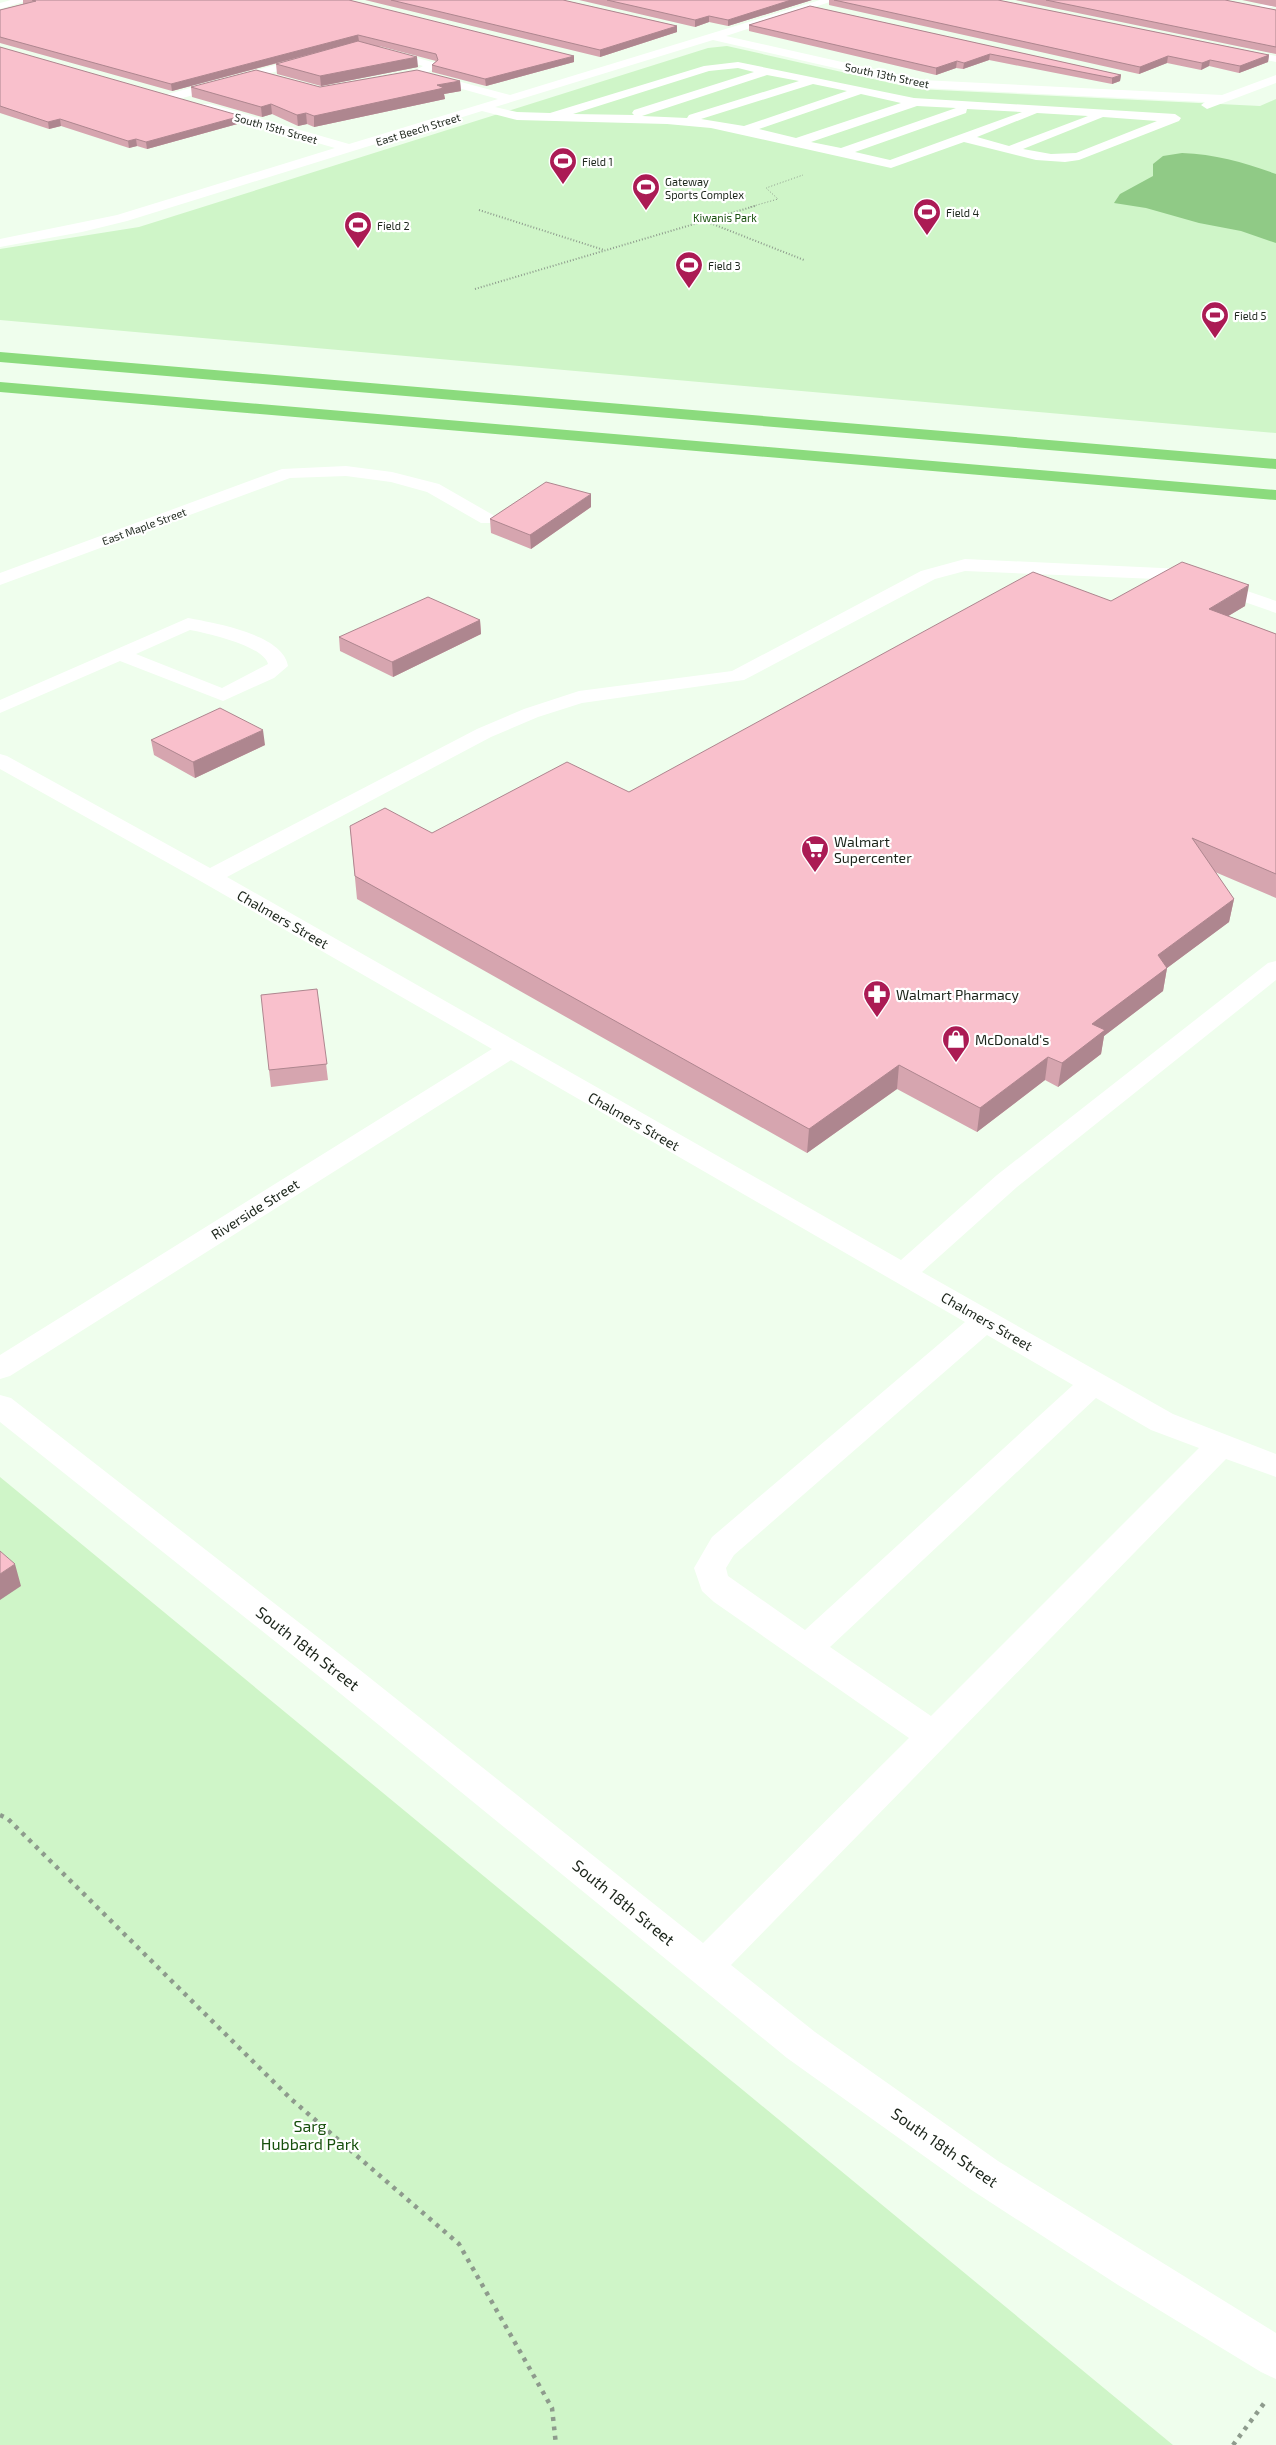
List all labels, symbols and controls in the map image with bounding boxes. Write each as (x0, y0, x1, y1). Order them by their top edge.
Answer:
street label: South 13th Street (844, 60, 930, 90)
street label: South 15th Street (233, 110, 319, 146)
street label: East Beech Street (374, 110, 462, 148)
sports icon: Field 1 (548, 146, 578, 185)
place label: Field 1 (582, 155, 613, 168)
sports icon: Gateway Sports Complex (631, 172, 661, 211)
place label: Gateway Sports Complex (665, 175, 744, 201)
sports icon: Field 4 (912, 197, 942, 236)
place label: Field 4 (946, 206, 980, 219)
sports icon: Field 2 (343, 210, 373, 249)
park label: Kiwanis Park (693, 211, 757, 224)
place label: Field 2 (377, 219, 410, 232)
sports icon: Field 3 (674, 250, 704, 289)
place label: Field 3 (708, 259, 741, 272)
sports icon: Field 5 (1200, 300, 1230, 339)
place label: Field 5 (1234, 309, 1267, 322)
street label: East Maple Street (100, 505, 188, 547)
place label: Walmart Supercenter (834, 833, 912, 866)
supermarket icon: Walmart Supercenter (800, 834, 830, 873)
street label: Chalmers Street (234, 886, 332, 952)
pharmacy icon: Walmart Pharmacy (862, 979, 892, 1018)
place label: Walmart Pharmacy (896, 986, 1019, 1003)
shop icon: McDonald's (941, 1024, 971, 1063)
place label: McDonald's (975, 1031, 1049, 1048)
street label: Chalmers Street (585, 1088, 683, 1154)
street label: Riverside Street (208, 1175, 302, 1243)
street label: Chalmers Street (938, 1288, 1036, 1354)
street label: South 18th Street (253, 1602, 363, 1694)
street label: South 18th Street (569, 1855, 679, 1949)
street label: South 18th Street (888, 2103, 1002, 2191)
park label: Sarg Hubbard Park (261, 2116, 359, 2153)

